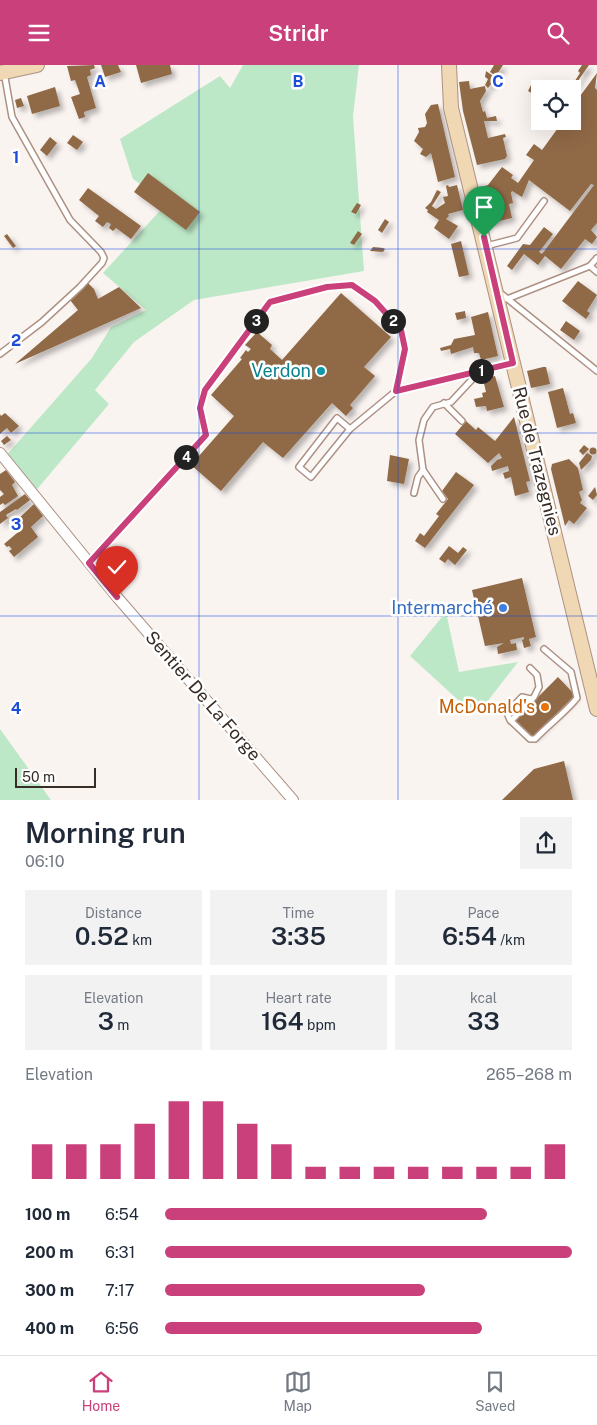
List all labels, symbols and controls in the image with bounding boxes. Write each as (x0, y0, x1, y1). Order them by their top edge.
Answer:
icon: menu (25, 19, 53, 47)
icon: search (544, 19, 572, 47)
text: Stridr (268, 20, 329, 46)
text: A (94, 72, 106, 91)
text: B (293, 72, 304, 91)
text: C (492, 72, 504, 91)
map controls (531, 80, 581, 130)
button: locate (531, 80, 581, 130)
text: 1 (13, 148, 19, 167)
pin (463, 186, 505, 237)
icon: arrive (470, 193, 498, 221)
pin: 3 (244, 309, 268, 333)
pin: 2 (380, 309, 406, 333)
text: 3 (252, 313, 261, 329)
text: 2 (389, 313, 398, 329)
text: 2 (11, 331, 21, 350)
pin: 1 (468, 359, 494, 383)
place label: Verdon (251, 360, 311, 381)
text: 1 (479, 363, 485, 379)
marker: Verdon (315, 365, 327, 377)
street label: Rue de Trazegnies (509, 384, 566, 537)
pin: 4 (174, 445, 198, 469)
text: 4 (182, 449, 191, 465)
text: 3 (11, 515, 21, 534)
pin (96, 546, 138, 597)
icon: check (103, 553, 131, 581)
place label: Intermarché (391, 597, 493, 618)
marker: Intermarché (497, 602, 509, 614)
street label: Sentier De La Forge (141, 626, 265, 765)
place label: McDonald's (439, 696, 535, 717)
text: 4 (11, 699, 22, 718)
marker: McDonald's (539, 701, 551, 713)
scale bar (15, 765, 96, 788)
text: 50 m (22, 769, 55, 785)
text: Morning run (25, 816, 186, 849)
button: share (520, 817, 572, 869)
text: 06:10 (25, 852, 65, 871)
text: Distance (85, 905, 142, 921)
text: Time (283, 905, 314, 921)
text: Pace (467, 905, 500, 921)
text: 0.52 (75, 921, 129, 951)
text: 3:35 (271, 921, 326, 951)
text: 6:54 (442, 921, 497, 951)
text: km (129, 932, 152, 948)
text: /km (497, 932, 525, 948)
text: Elevation (84, 990, 143, 1006)
text: Heart rate (265, 990, 332, 1006)
text: kcal (470, 990, 497, 1006)
text: 3 (98, 1006, 114, 1036)
text: 164 (261, 1006, 304, 1036)
text: 33 (467, 1006, 500, 1036)
text: m (114, 1017, 129, 1033)
text: bpm (304, 1017, 336, 1033)
text: Elevation (25, 1065, 93, 1084)
text: 265–268 m (486, 1065, 572, 1084)
text: 100 m (25, 1205, 70, 1224)
text: 6:54 (105, 1205, 139, 1224)
text: 200 m (25, 1243, 74, 1262)
text: 6:31 (105, 1243, 135, 1262)
text: 300 m (25, 1281, 74, 1300)
text: 7:17 (105, 1281, 134, 1300)
text: 400 m (25, 1319, 74, 1338)
text: 6:56 (105, 1319, 139, 1338)
tab: Home (82, 1368, 120, 1414)
tab: Map (284, 1368, 312, 1414)
tab: Saved (475, 1368, 515, 1414)

